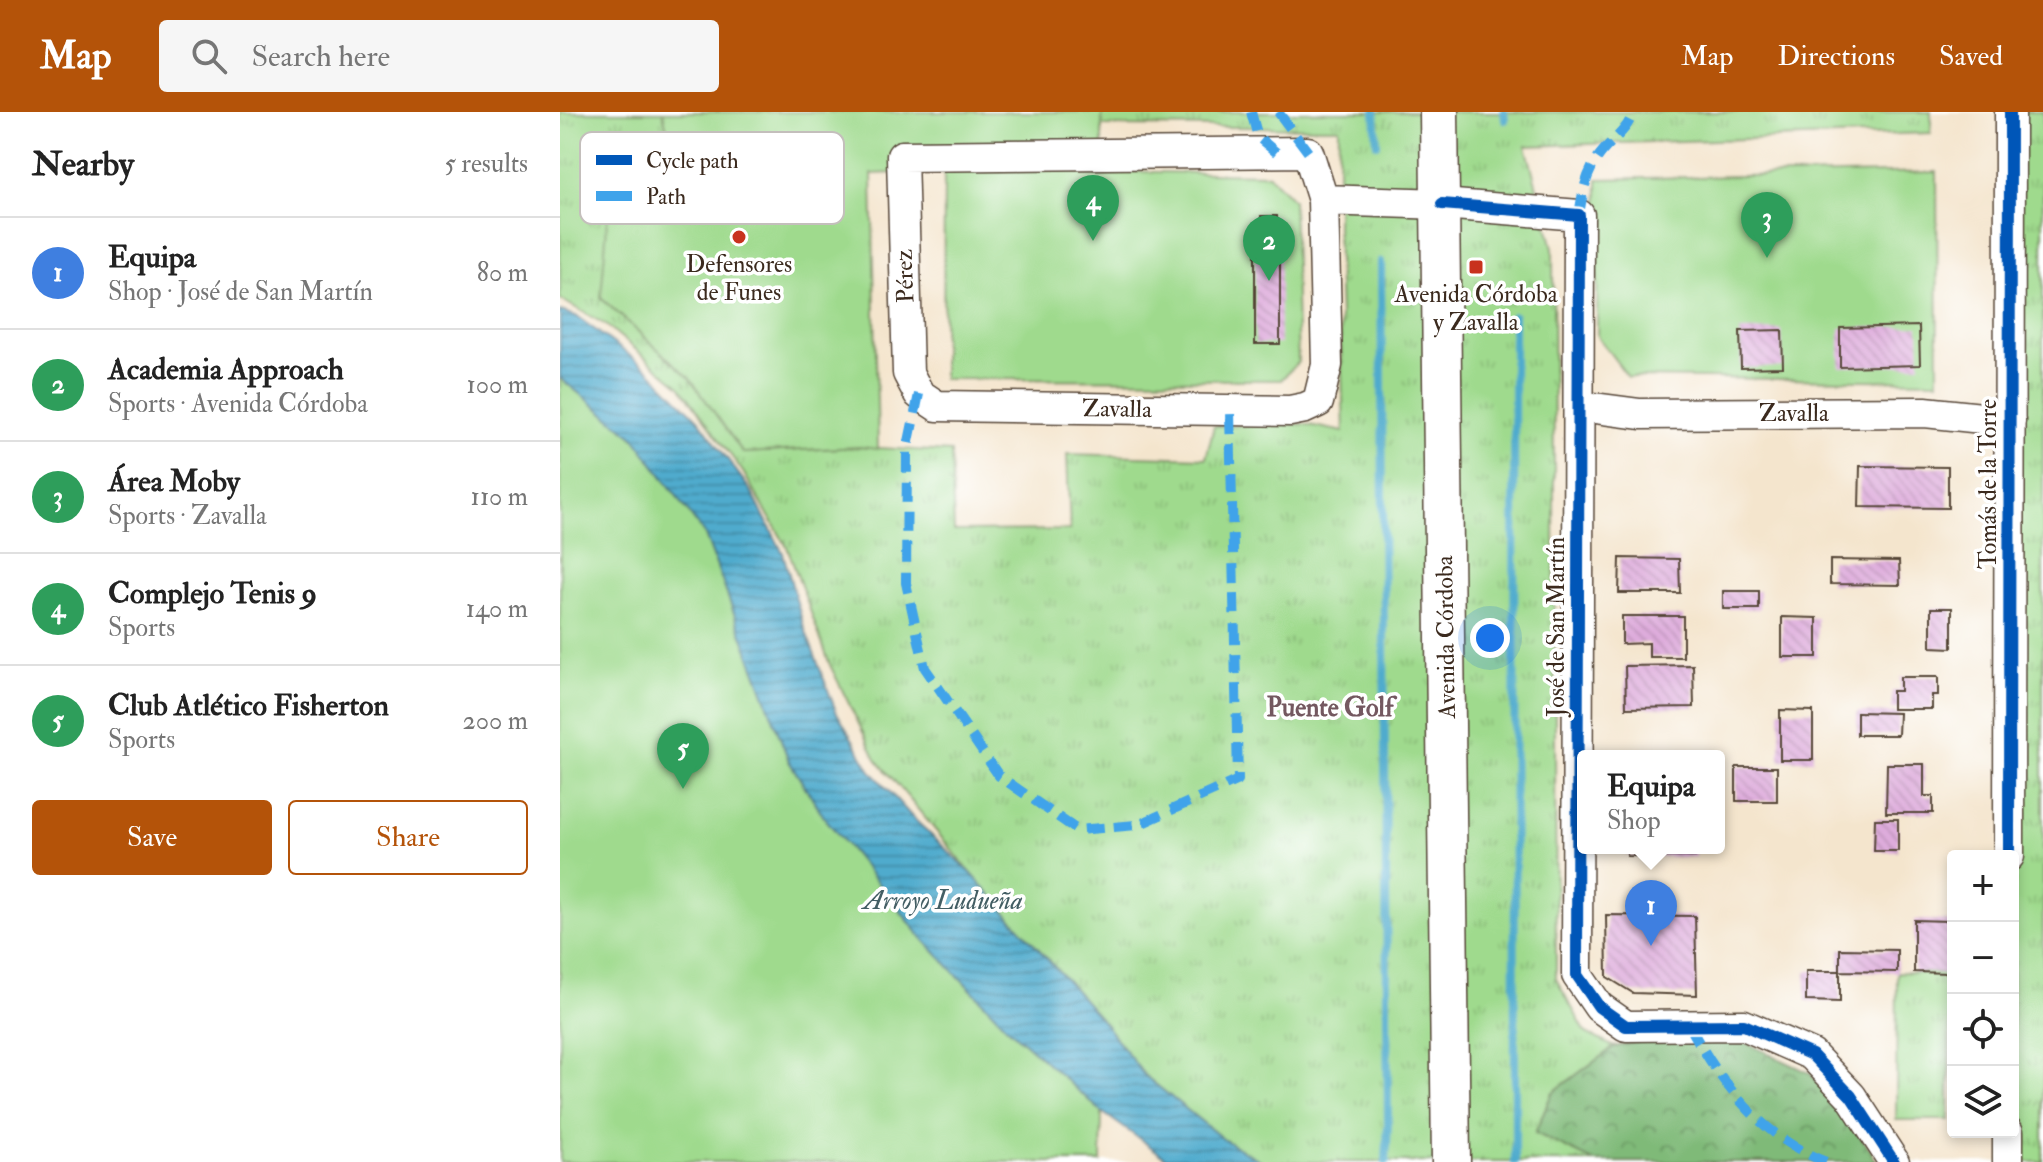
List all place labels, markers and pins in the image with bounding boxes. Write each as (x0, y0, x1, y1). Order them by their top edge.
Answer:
pin: 4 (1067, 175, 1119, 241)
pin: 3 (1741, 192, 1793, 258)
pin: 2 (1243, 215, 1295, 281)
marker: Defensores de Funes (730, 228, 748, 246)
place label: Defensores de Funes (686, 249, 792, 308)
marker: Avenida Córdoba y Zavalla (1467, 258, 1485, 276)
place label: Avenida Córdoba y Zavalla (1393, 279, 1559, 338)
pin: 5 (657, 723, 709, 789)
pin: 1 (1625, 880, 1677, 946)

